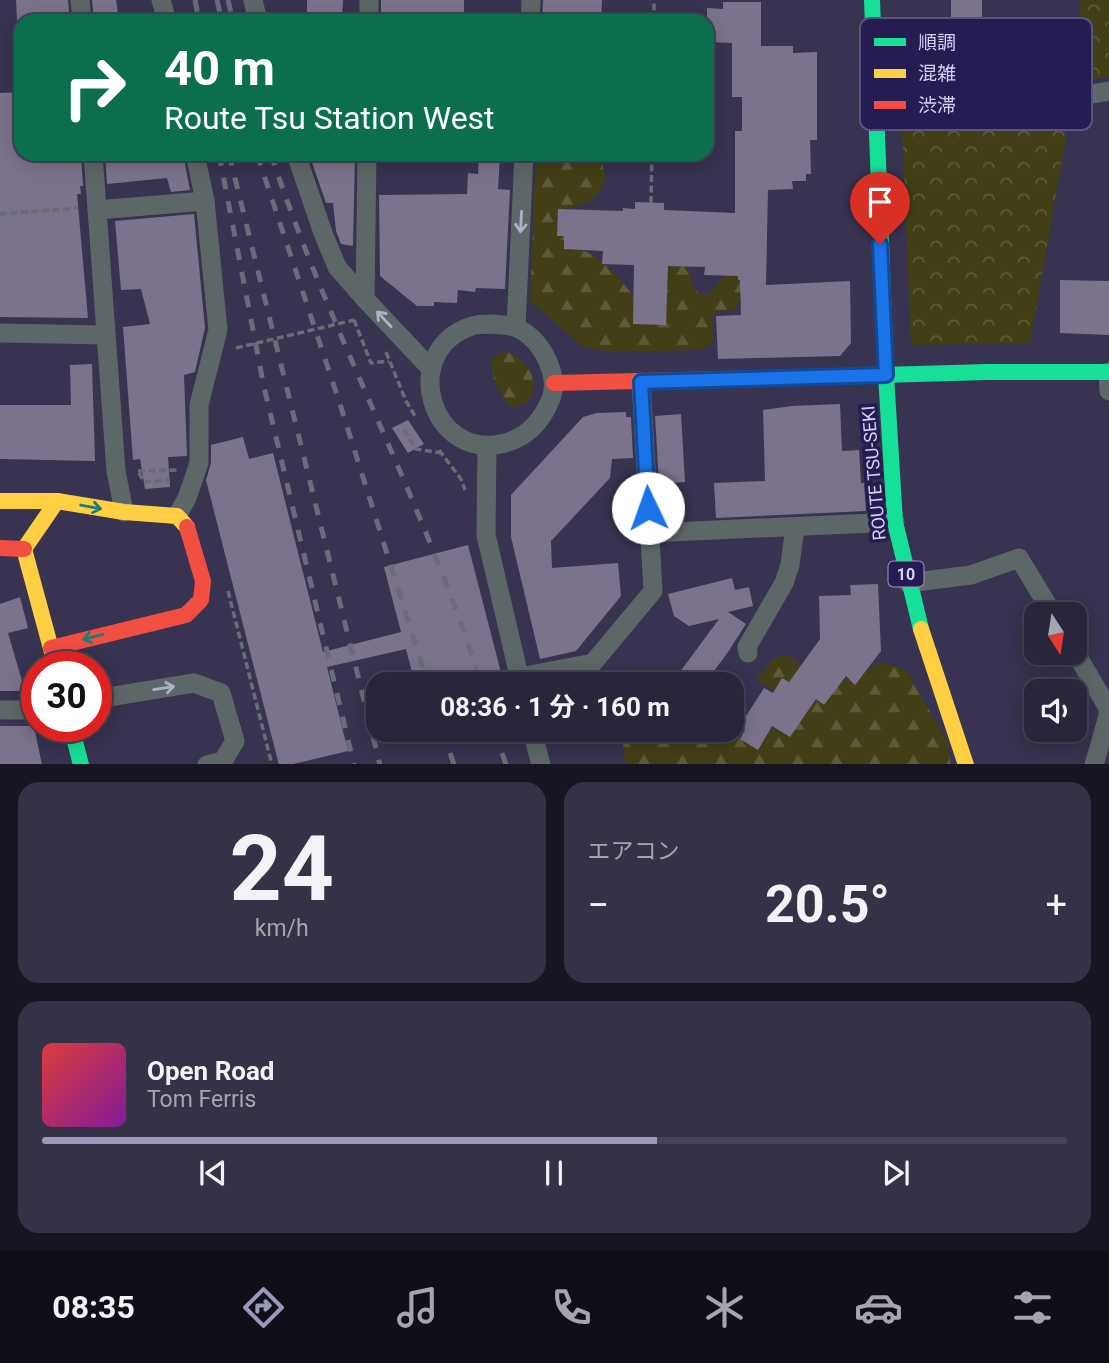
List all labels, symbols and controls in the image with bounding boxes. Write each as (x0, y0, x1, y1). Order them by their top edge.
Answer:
legend (860, 18, 1092, 130)
text: 順調 (918, 31, 956, 54)
text: 40 m (164, 40, 275, 97)
icon: right (49, 42, 140, 133)
text: 混雑 (918, 62, 956, 85)
text: 渋滞 (918, 94, 956, 117)
text: Route Tsu Station West (164, 99, 495, 137)
pin (850, 172, 910, 244)
icon: arrive (861, 183, 899, 221)
one-way arrow (514, 210, 527, 233)
one-way arrow (376, 311, 393, 328)
street label: ROUTE TSU-SEKI (857, 405, 890, 541)
position arrow (611, 471, 685, 545)
one-way arrow (79, 500, 102, 514)
road number: 10 (888, 562, 923, 586)
north arrow (1024, 602, 1087, 665)
map controls (1024, 602, 1087, 742)
one-way arrow (82, 631, 105, 644)
speed limit sign: 30 (21, 651, 112, 742)
button: sound (1024, 679, 1087, 742)
one-way arrow (152, 681, 175, 694)
text: 08:36 · 1 分 · 160 m (440, 692, 670, 722)
text: 24 (230, 816, 334, 922)
text: エアコン (588, 838, 680, 865)
text: 20.5° (765, 874, 890, 935)
text: − (588, 883, 609, 927)
text: + (1045, 883, 1067, 927)
text: km/h (255, 915, 309, 942)
text: Open Road (147, 1056, 275, 1086)
text: Tom Ferris (147, 1086, 256, 1113)
icon: previous (194, 1154, 232, 1192)
icon: pause (535, 1154, 573, 1192)
icon: next (877, 1154, 915, 1192)
icon: directions (239, 1283, 288, 1332)
icon: music (393, 1283, 442, 1332)
icon: phone (547, 1283, 596, 1332)
icon: climate (700, 1283, 749, 1332)
icon: car (854, 1283, 903, 1332)
icon: filters (1008, 1283, 1057, 1332)
text: 08:35 (52, 1288, 135, 1326)

